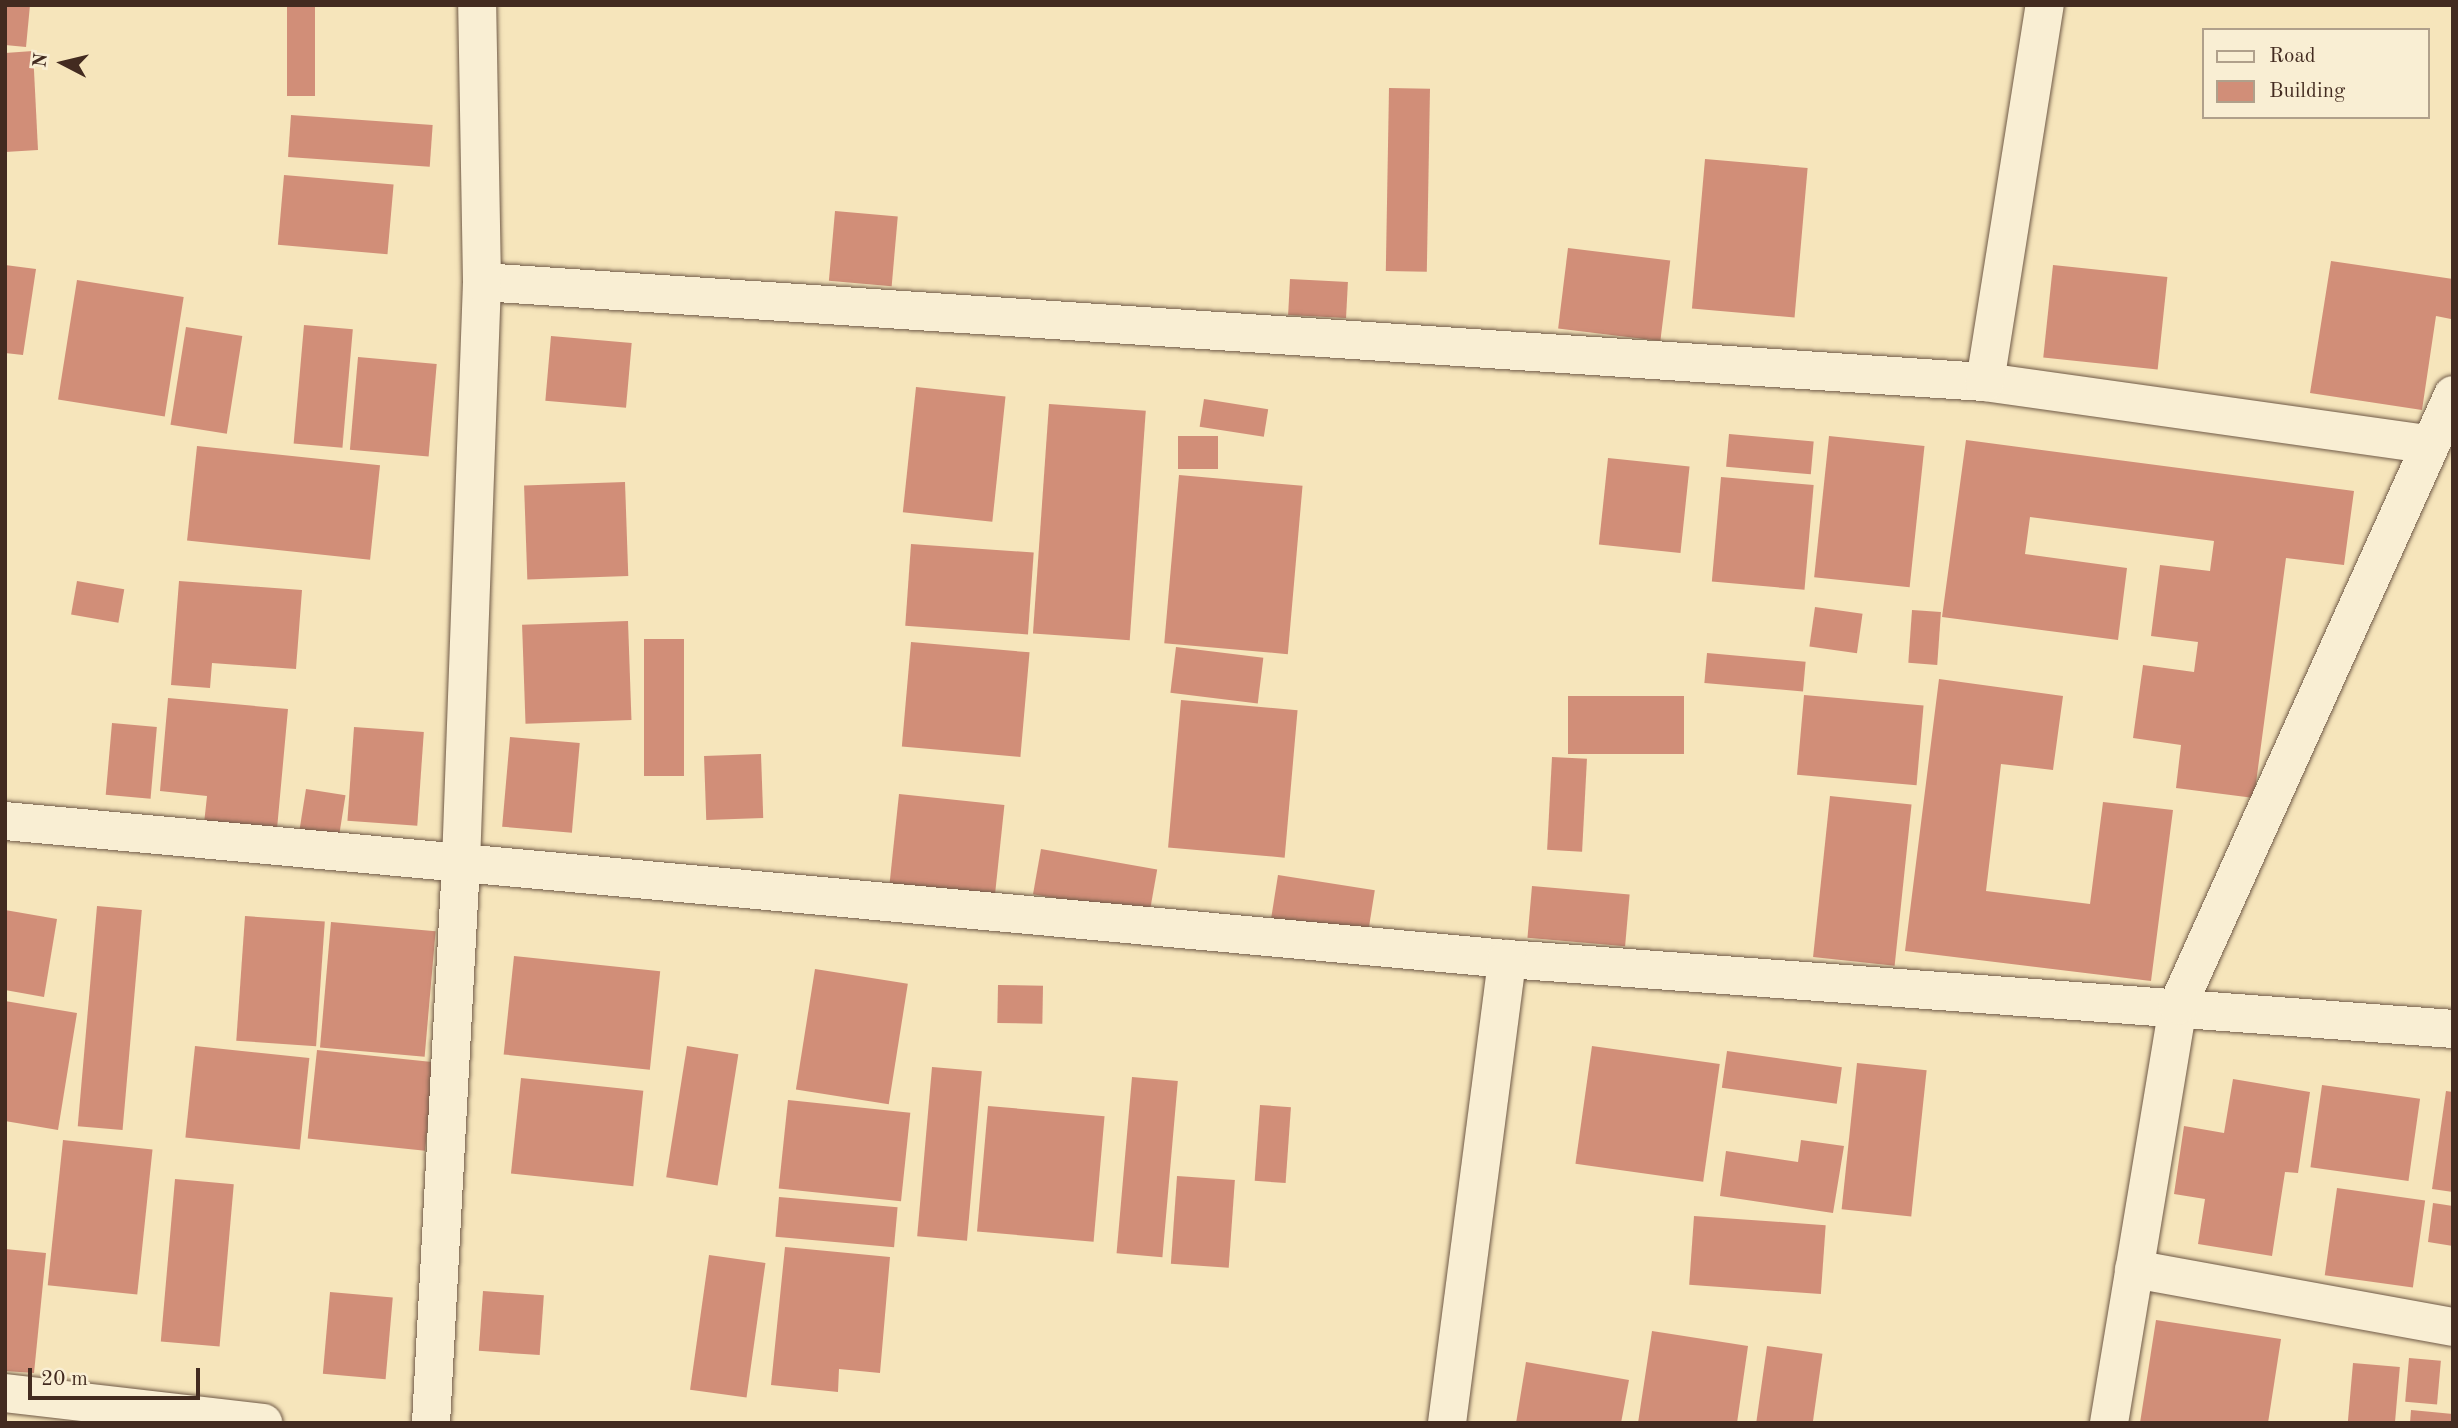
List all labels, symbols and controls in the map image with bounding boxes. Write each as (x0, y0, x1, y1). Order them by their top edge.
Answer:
north arrow (28, 28, 98, 98)
legend (2202, 28, 2430, 119)
text: Road (2269, 46, 2316, 67)
text: N (31, 52, 52, 69)
text: Building (2269, 81, 2345, 102)
scale bar (32, 1354, 203, 1398)
text: 20 m (41, 1369, 88, 1390)

